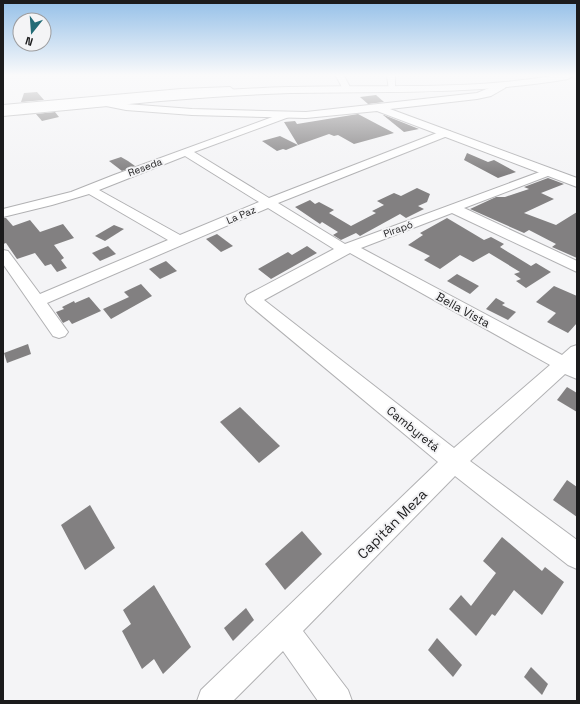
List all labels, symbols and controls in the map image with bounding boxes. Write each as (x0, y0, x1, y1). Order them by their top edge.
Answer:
north arrow (12, 12, 52, 52)
text: N (24, 34, 35, 49)
street label: Reseda (126, 155, 164, 179)
street label: La Paz (224, 203, 258, 227)
street label: Pirapó (381, 218, 415, 240)
street label: Bella Vista (433, 289, 493, 332)
street label: Cambyretá (383, 403, 443, 455)
street label: Capitán Meza (353, 485, 431, 563)

